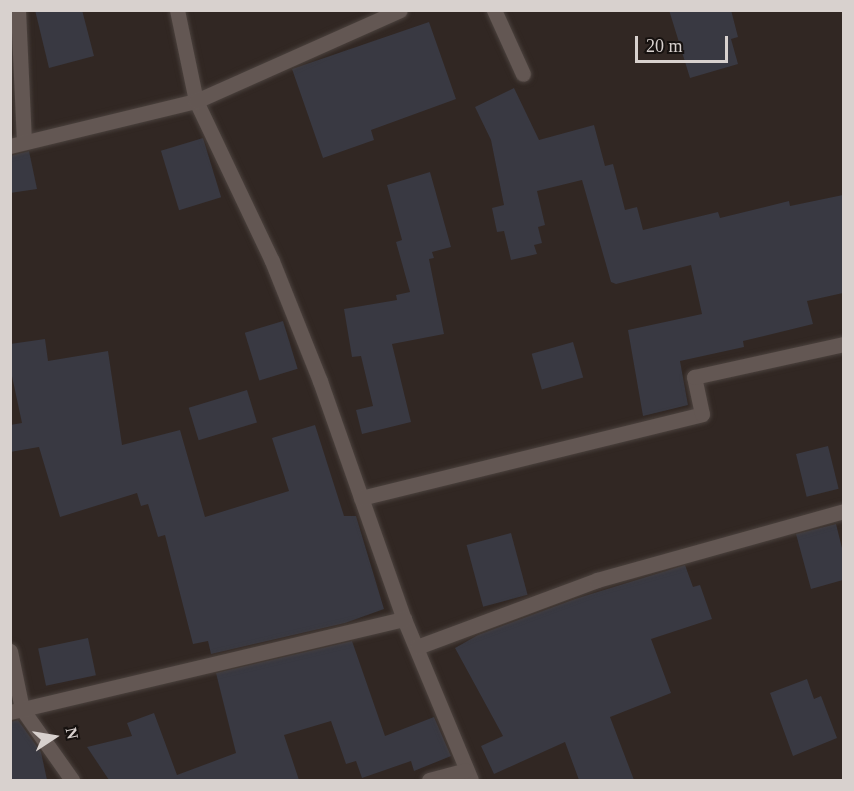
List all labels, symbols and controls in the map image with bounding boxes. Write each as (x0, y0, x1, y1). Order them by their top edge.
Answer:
scale bar (638, 24, 731, 62)
text: 20 m (646, 36, 683, 56)
north arrow (24, 707, 84, 767)
text: N (63, 726, 82, 741)

